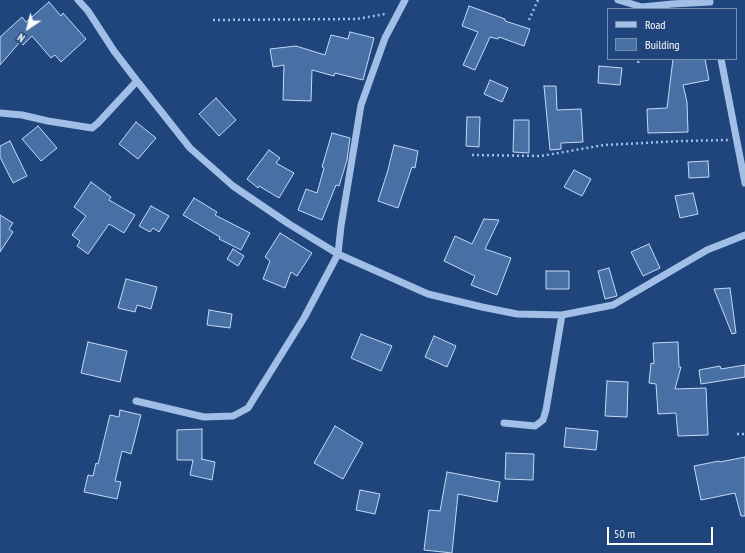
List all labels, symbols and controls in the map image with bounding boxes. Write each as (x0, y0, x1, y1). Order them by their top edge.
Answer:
north arrow (8, 8, 48, 48)
legend (607, 8, 737, 60)
text: Road (645, 17, 665, 32)
text: N (15, 30, 28, 45)
text: Building (645, 37, 680, 52)
scale bar (609, 519, 715, 545)
text: 50 m (614, 526, 635, 541)

